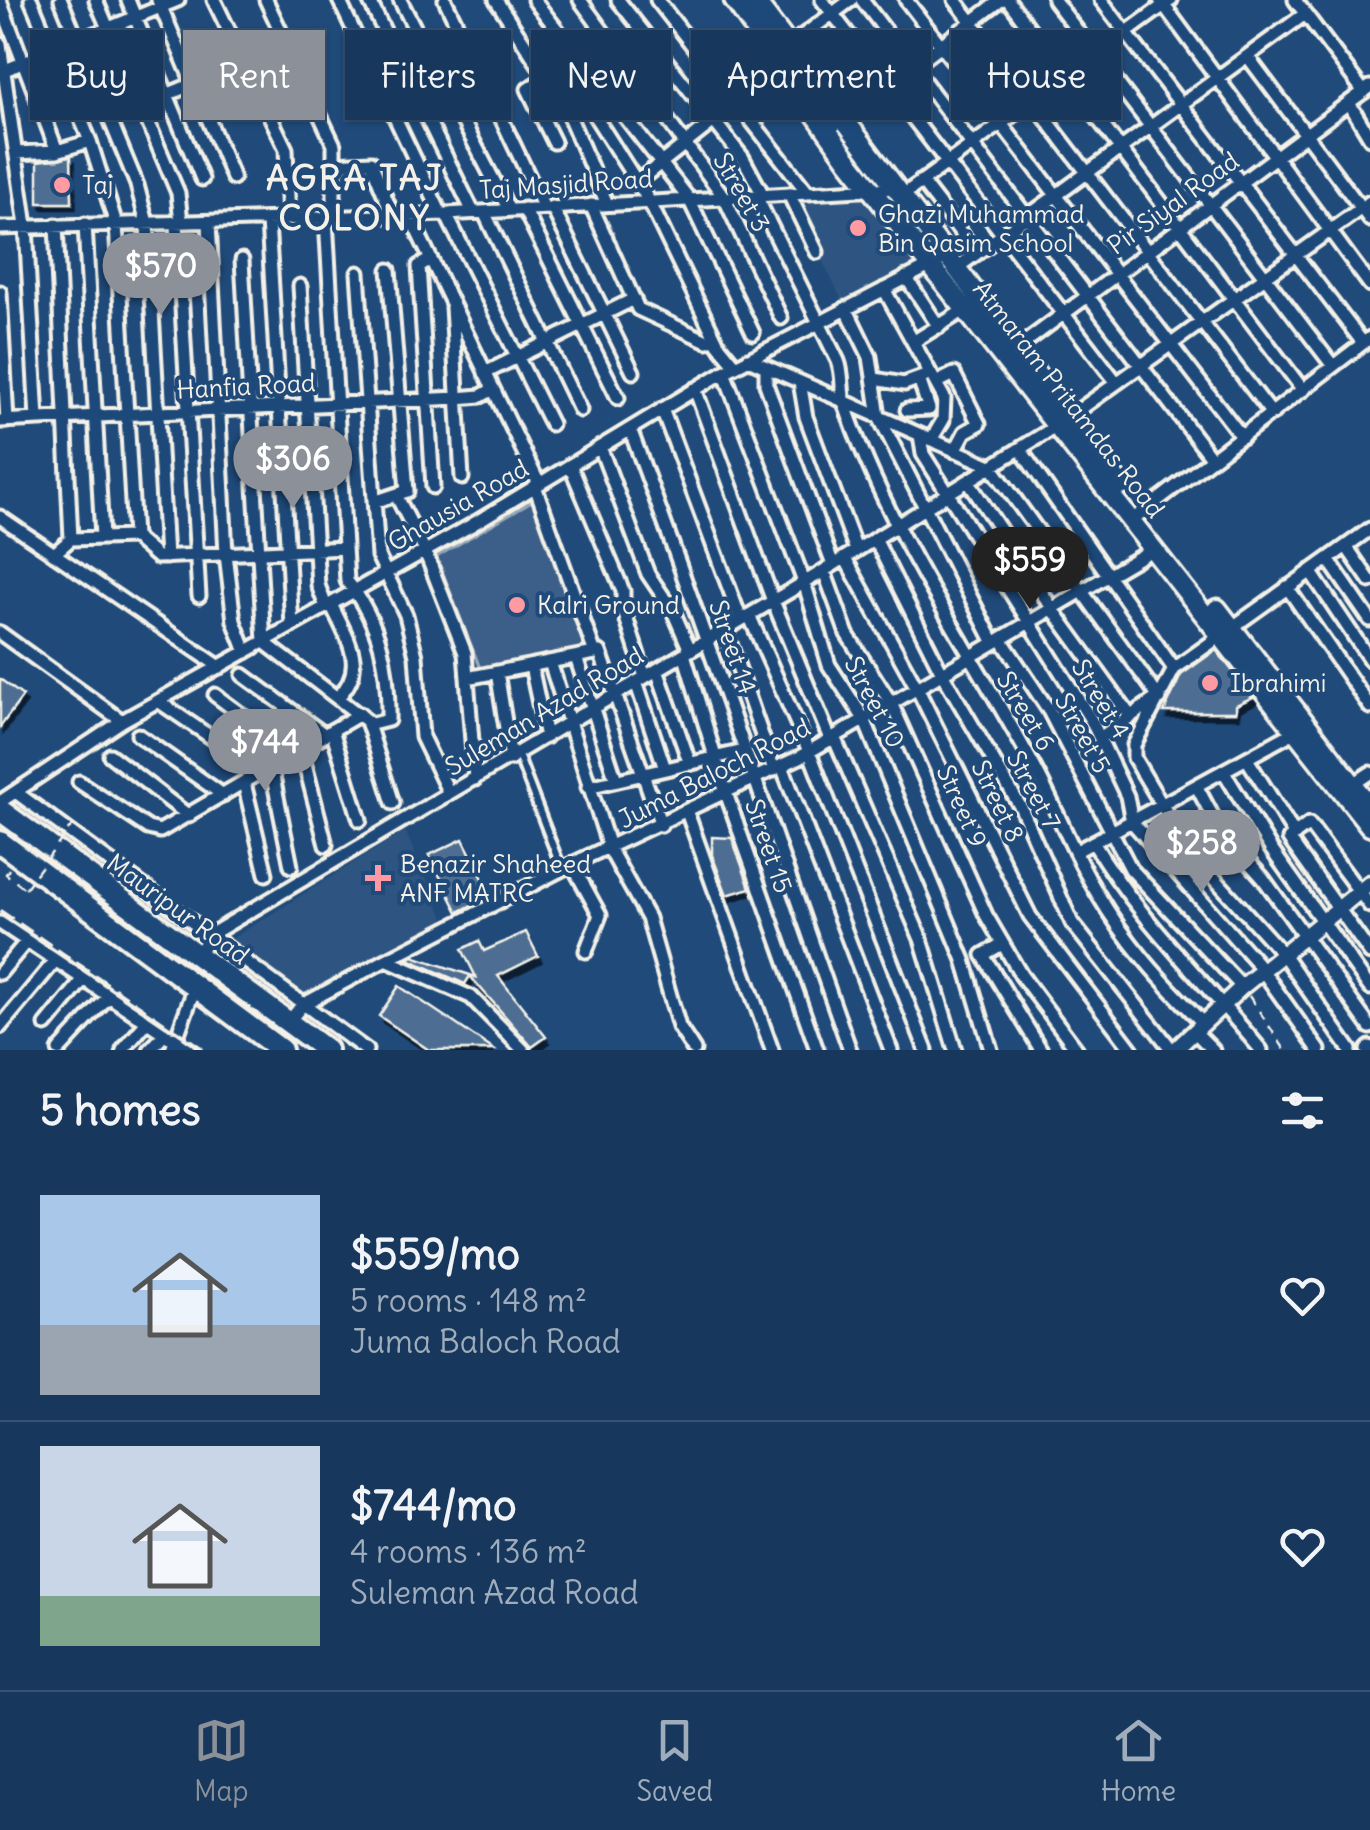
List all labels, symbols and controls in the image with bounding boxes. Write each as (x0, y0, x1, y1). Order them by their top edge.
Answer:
chip: Buy (30, 30, 163, 120)
chip: Rent (183, 30, 325, 120)
chip: Filters (345, 30, 511, 120)
chip: New (531, 30, 671, 120)
chip: Apartment (691, 30, 931, 120)
chip: House (951, 30, 1121, 120)
street label: Pir Siyal Road (1101, 145, 1245, 261)
street label: Street 3 (706, 146, 778, 238)
district label: AGRA TAJ COLONY (266, 155, 444, 239)
street label: Taj Masjid Road (478, 162, 654, 206)
place label: Taj (82, 169, 113, 201)
marker: Taj (51, 174, 73, 196)
place label: Ghazi Muhammad Bin Qasim School (878, 198, 1084, 259)
marker: Ghazi Muhammad Bin Qasim School (847, 217, 869, 239)
pin: $570 (102, 233, 220, 318)
text: $570 (125, 245, 197, 286)
street label: Atmaram Pritamdas Road (966, 274, 1172, 524)
street label: Hanfia Road (176, 366, 316, 406)
pin: $306 (234, 426, 352, 511)
text: $306 (255, 438, 331, 479)
street label: Ghausia Road (382, 452, 534, 558)
pin: $559 (971, 527, 1089, 612)
text: $559 (994, 539, 1066, 580)
place label: Kalri Ground (537, 589, 680, 621)
marker: Kalri Ground (506, 594, 528, 616)
street label: Street 14 (702, 596, 764, 698)
street label: Suleman Azad Road (439, 639, 649, 783)
street label: Street 10 (838, 651, 912, 753)
street label: Street 4 (1065, 653, 1137, 745)
street label: Street 6 (990, 665, 1062, 757)
place label: Ibrahimi (1230, 667, 1326, 699)
marker: Ibrahimi (1199, 672, 1221, 694)
street label: Street 5 (1048, 687, 1118, 779)
pin: $744 (206, 709, 324, 794)
street label: Juma Baloch Road (613, 711, 815, 835)
text: $744 (230, 721, 300, 762)
street label: Street 7 (1000, 745, 1068, 835)
street label: Street 8 (965, 755, 1031, 847)
street label: Street 9 (930, 760, 994, 852)
street label: Street 15 (738, 795, 800, 897)
pin: $258 (1143, 810, 1261, 895)
text: $258 (1166, 822, 1238, 863)
street label: Mauripur Road (101, 847, 255, 971)
place label: Benazir Shaheed ANF MATRC (400, 848, 591, 909)
marker: Benazir Shaheed ANF MATRC (365, 865, 391, 891)
icon: filters (1275, 1083, 1330, 1138)
text: 5 homes (40, 1084, 201, 1136)
text: $559/mo (350, 1228, 520, 1280)
icon: home (120, 1235, 240, 1355)
icon: heart (1275, 1268, 1330, 1323)
text: 5 rooms · 148 m² (350, 1280, 587, 1321)
text: Juma Baloch Road (350, 1321, 621, 1362)
text: $744/mo (350, 1479, 517, 1531)
icon: home (120, 1486, 240, 1606)
icon: heart (1275, 1519, 1330, 1574)
text: 4 rooms · 136 m² (350, 1531, 587, 1572)
text: Suleman Azad Road (350, 1572, 639, 1613)
tab: Map (194, 1713, 249, 1809)
tab: Saved (636, 1713, 713, 1809)
tab: Home (1101, 1713, 1176, 1809)

